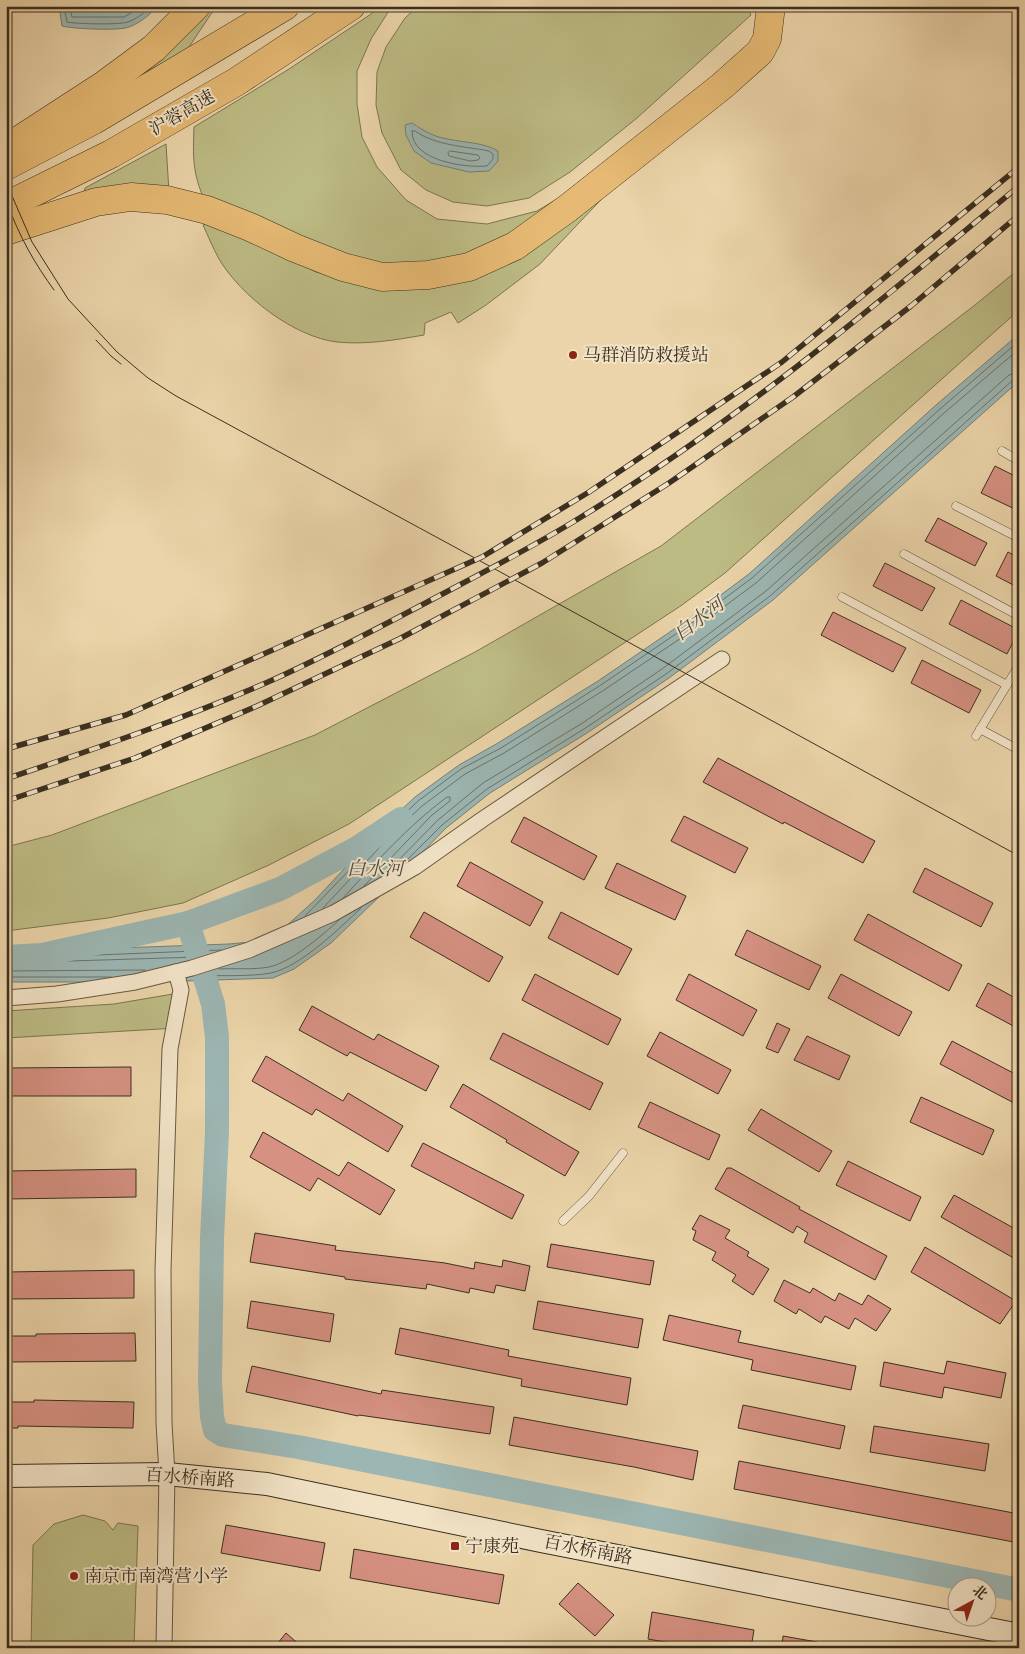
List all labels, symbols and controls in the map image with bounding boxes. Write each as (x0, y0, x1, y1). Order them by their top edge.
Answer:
street label: 沪蓉高速 (145, 85, 219, 141)
place label: 马群消防救援站 (583, 344, 709, 367)
marker: 马群消防救援站 (567, 349, 579, 361)
water label: 白水河 (669, 590, 731, 646)
water label: 白水河 (346, 857, 406, 881)
street label: 百水桥南路 (144, 1463, 236, 1493)
street label: 百水桥南路 (542, 1530, 634, 1570)
place label: 宁康苑 (465, 1535, 519, 1558)
marker: 宁康苑 (449, 1540, 461, 1552)
place label: 南京市南湾营小学 (84, 1565, 228, 1588)
marker: 南京市南湾营小学 (68, 1570, 80, 1582)
north arrow (948, 1576, 998, 1626)
text: 北 (969, 1581, 991, 1604)

